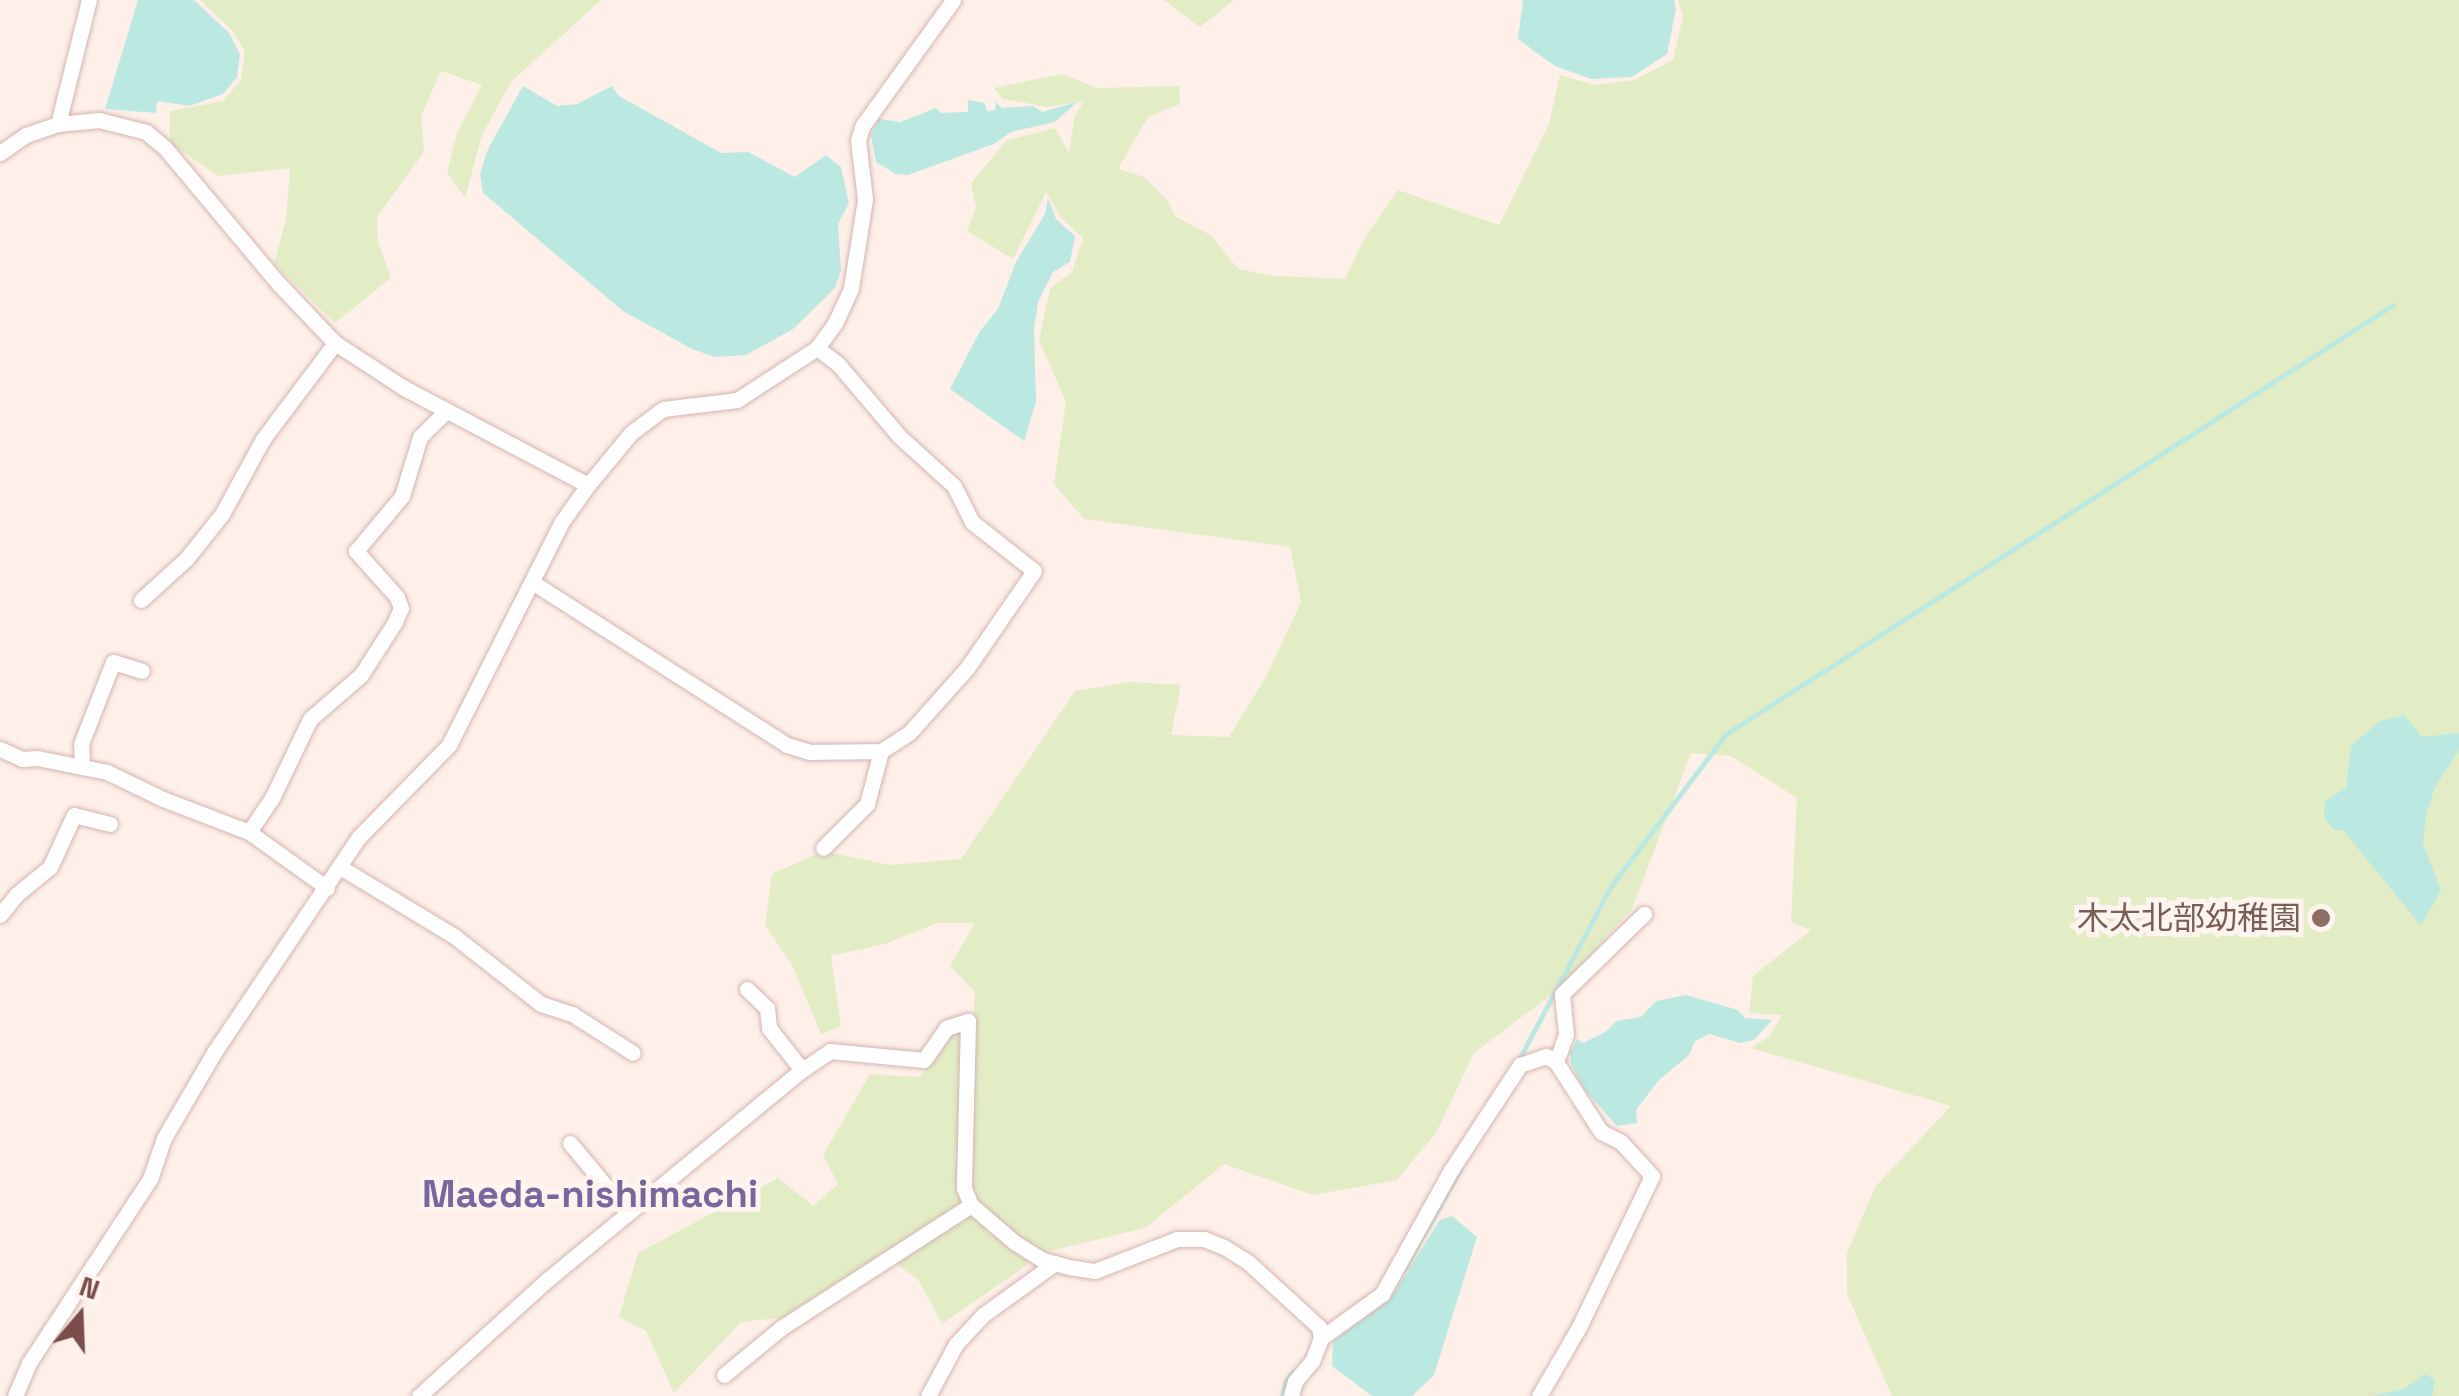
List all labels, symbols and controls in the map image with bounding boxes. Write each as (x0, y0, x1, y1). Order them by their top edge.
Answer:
place label: 木太北部幼稚園 (2077, 899, 2301, 937)
marker: 木太北部幼稚園 (2310, 907, 2332, 929)
district label: Maeda-nishimachi (422, 1172, 758, 1218)
north arrow (30, 1266, 130, 1366)
text: N (75, 1268, 104, 1308)

